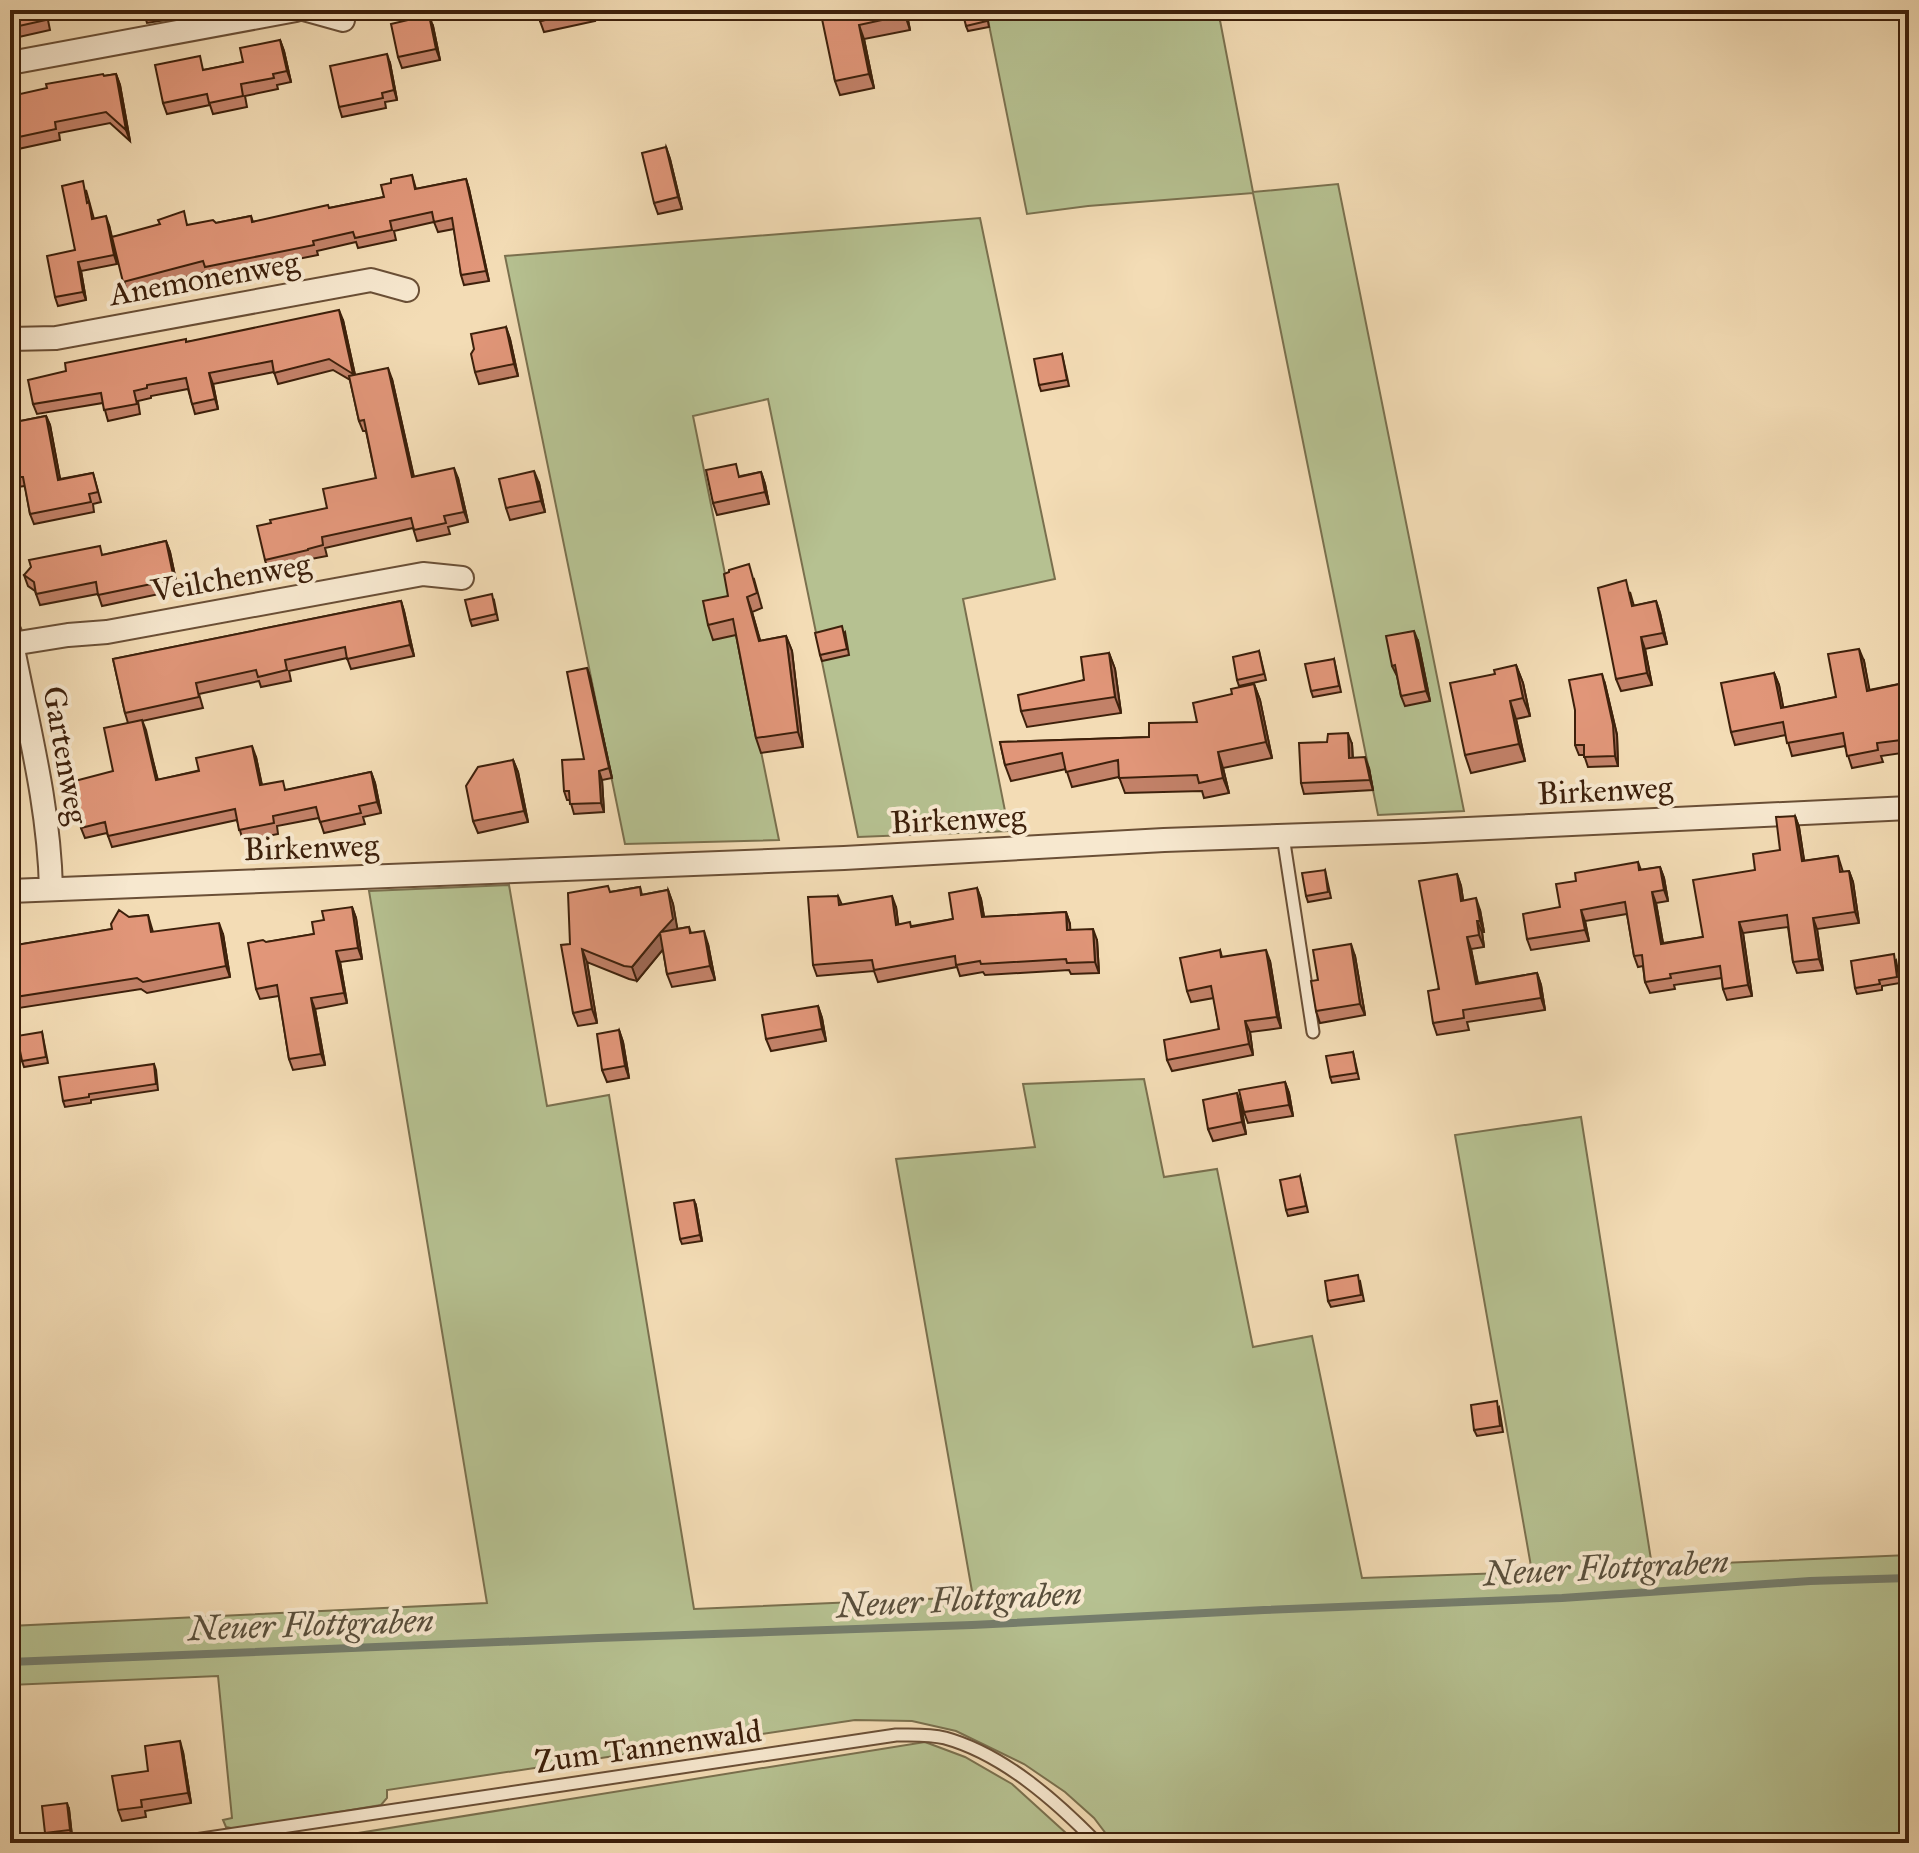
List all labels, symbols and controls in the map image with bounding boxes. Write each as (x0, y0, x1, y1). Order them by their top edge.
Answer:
street label: Anemonenweg (104, 242, 303, 315)
street label: Veilchenweg (147, 544, 315, 611)
street label: Gartenweg (34, 683, 97, 828)
street label: Birkenweg (1536, 767, 1675, 814)
street label: Birkenweg (889, 796, 1028, 843)
street label: Birkenweg (243, 826, 380, 869)
water label: Neuer Flottgraben (1480, 1541, 1730, 1594)
water label: Neuer Flottgraben (833, 1573, 1083, 1626)
water label: Neuer Flottgraben (186, 1600, 435, 1649)
street label: Zum Tannenwald (532, 1711, 764, 1782)

